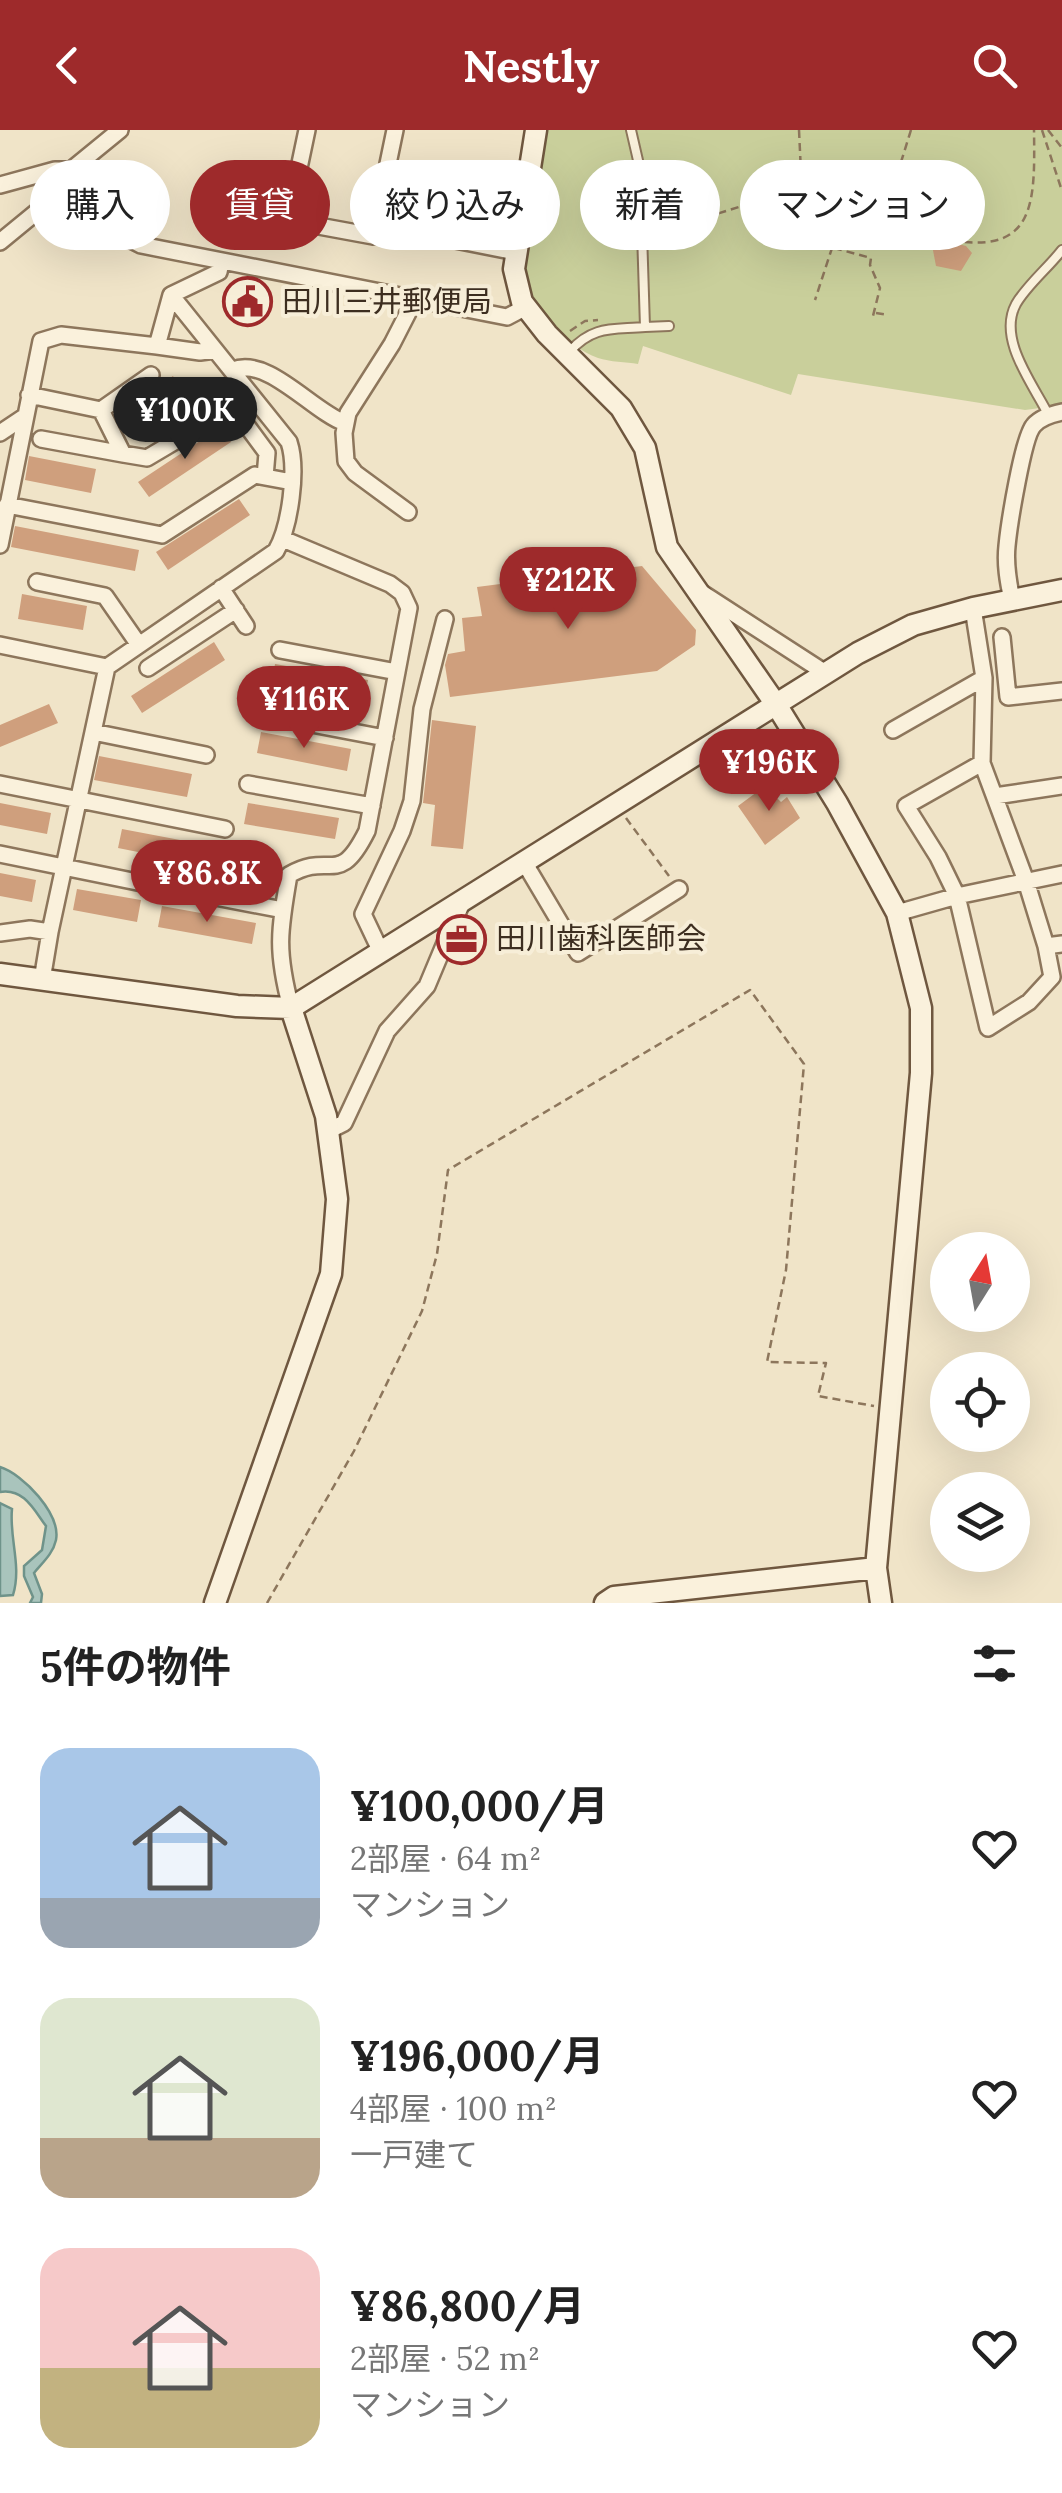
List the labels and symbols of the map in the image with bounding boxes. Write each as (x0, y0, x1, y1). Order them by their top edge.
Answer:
public building icon: 田川三井郵便局 (221, 276, 273, 328)
place label: 田川三井郵便局 (282, 282, 492, 320)
pin: ¥100K (115, 377, 255, 462)
pin: ¥212K (498, 547, 638, 632)
pin: ¥116K (234, 666, 374, 751)
pin: ¥196K (699, 729, 839, 814)
pin: ¥86.8K (126, 840, 288, 925)
office icon: 田川歯科医師会 (435, 913, 487, 965)
place label: 田川歯科医師会 (496, 919, 706, 957)
north arrow (930, 1232, 1030, 1332)

